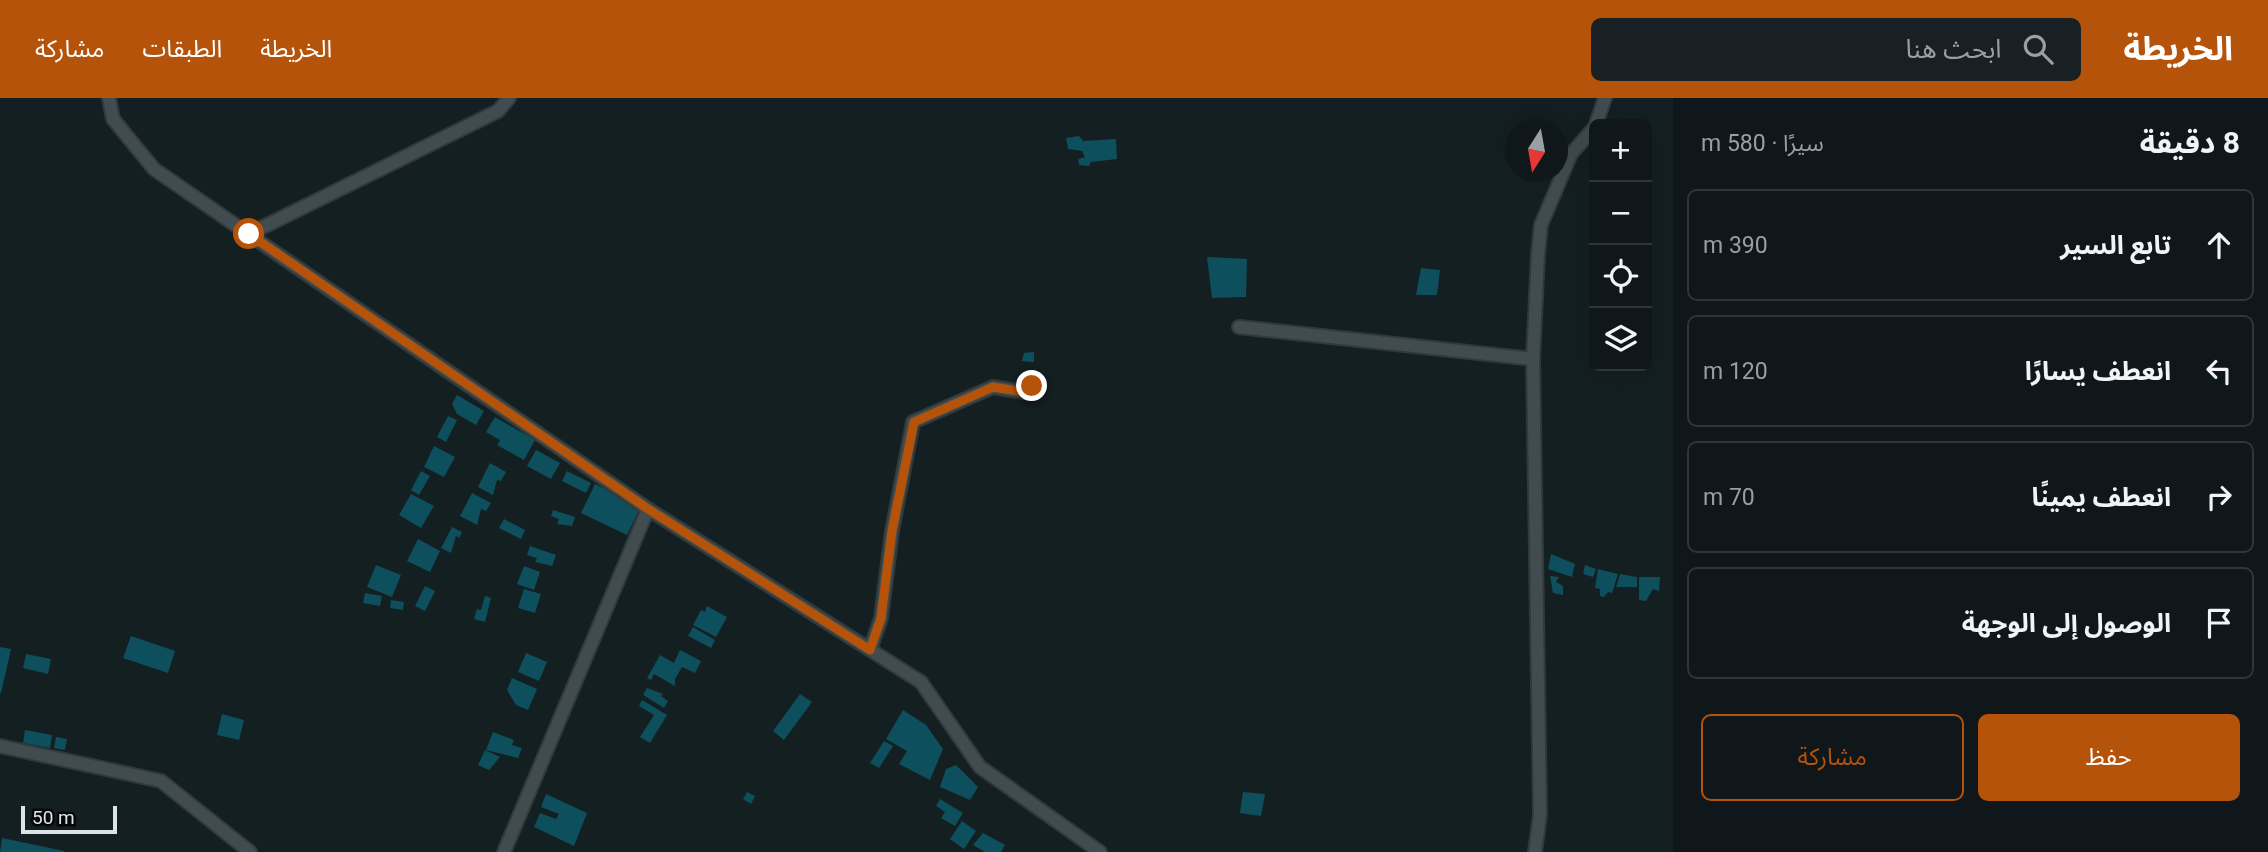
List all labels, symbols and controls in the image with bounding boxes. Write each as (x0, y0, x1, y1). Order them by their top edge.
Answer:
search box (1591, 18, 2081, 81)
text: الخريطة (2123, 29, 2233, 68)
icon: search (2019, 30, 2057, 68)
text: ابحث هنا (1905, 34, 2001, 64)
text: مشاركة (35, 35, 104, 63)
text: الطبقات (142, 35, 222, 63)
text: الخريطة (260, 35, 332, 63)
north arrow (1505, 119, 1568, 182)
map controls (1589, 119, 1652, 371)
button: + (1589, 119, 1652, 182)
text: 8 دقيقة (2140, 125, 2240, 160)
text: سيرًا · 580 m (1701, 130, 1824, 157)
button: − (1589, 182, 1652, 245)
route start (233, 218, 264, 249)
icon: ahead (2200, 226, 2238, 264)
text: تابع السير (2060, 230, 2171, 260)
text: 390 m (1703, 232, 1768, 259)
button: locate (1589, 245, 1652, 308)
button: layers (1589, 308, 1652, 371)
icon: left (2200, 352, 2238, 390)
text: انعطف يسارًا (2025, 356, 2171, 386)
text: 120 m (1703, 358, 1768, 385)
route end (1016, 370, 1047, 401)
icon: right (2200, 478, 2238, 516)
text: انعطف يمينًا (2032, 482, 2171, 512)
text: 70 m (1703, 484, 1755, 511)
icon: arrive (2200, 604, 2238, 642)
text: الوصول إلى الوجهة (1962, 608, 2171, 638)
button: مشاركة (1701, 714, 1964, 801)
button: حفظ (1978, 714, 2240, 801)
scale bar (21, 803, 117, 835)
text: 50 m (32, 806, 75, 829)

